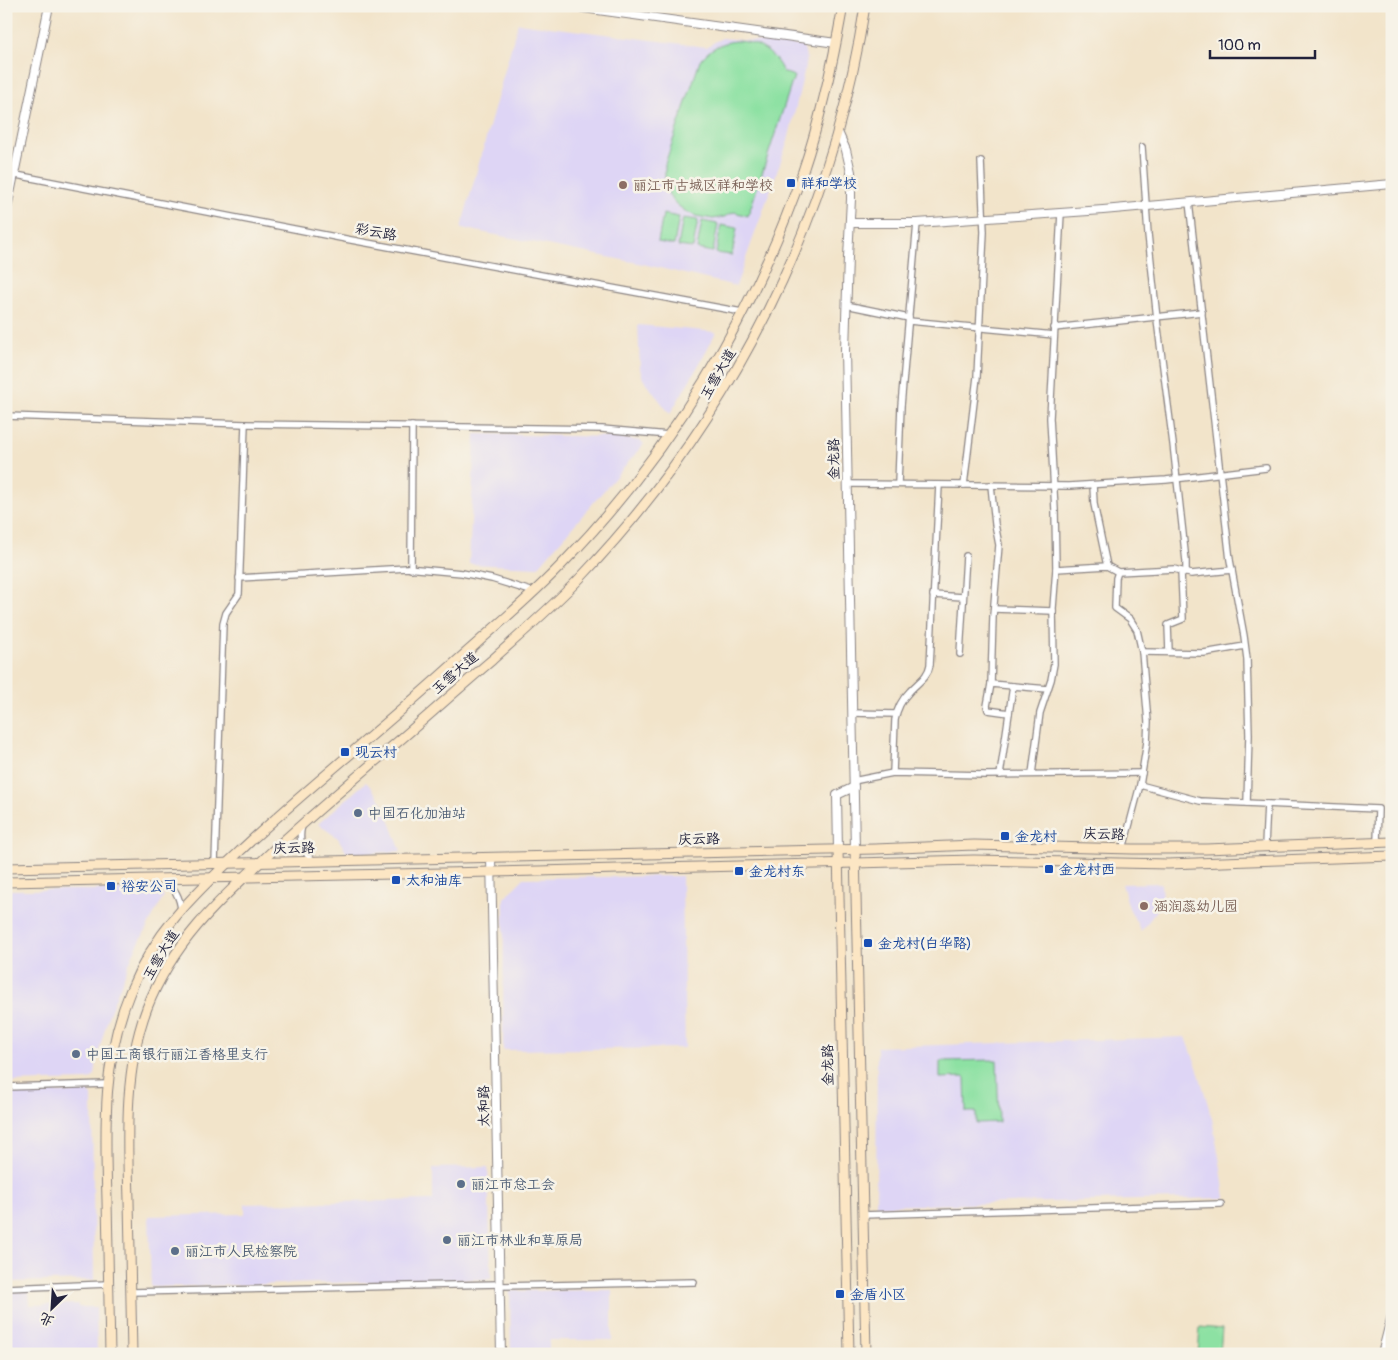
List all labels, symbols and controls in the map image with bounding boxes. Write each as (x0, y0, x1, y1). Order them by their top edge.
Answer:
scale bar (1210, 28, 1316, 60)
text: 100 m (1218, 36, 1261, 55)
place label: 祥和学校 (801, 175, 857, 192)
place label: 丽江市古城区祥和学校 (633, 177, 773, 194)
marker: 祥和学校 (785, 177, 797, 189)
marker: 丽江市古城区祥和学校 (617, 179, 629, 191)
street label: 彩云路 (354, 220, 398, 244)
street label: 玉雪大道 (697, 346, 739, 402)
street label: 金龙路 (825, 438, 843, 480)
street label: 玉雪大道 (428, 648, 482, 698)
place label: 现云村 (355, 744, 397, 761)
marker: 现云村 (339, 746, 351, 758)
place label: 中国石化加油站 (368, 805, 466, 822)
marker: 中国石化加油站 (352, 807, 364, 819)
street label: 庆云路 (1083, 825, 1125, 843)
place label: 金龙村 (1015, 828, 1057, 845)
street label: 庆云路 (678, 830, 720, 848)
marker: 金龙村 (999, 830, 1011, 842)
street label: 庆云路 (273, 839, 315, 857)
place label: 金龙村西 (1059, 861, 1115, 878)
place label: 金龙村东 (749, 863, 805, 880)
marker: 金龙村西 (1043, 863, 1055, 875)
marker: 金龙村东 (733, 865, 745, 877)
place label: 太和油库 (406, 872, 462, 889)
marker: 太和油库 (390, 874, 402, 886)
place label: 裕安公司 (121, 878, 177, 895)
marker: 裕安公司 (105, 880, 117, 892)
place label: 涵润蕊幼儿园 (1154, 898, 1238, 915)
marker: 涵润蕊幼儿园 (1138, 900, 1150, 912)
street label: 玉雪大道 (139, 927, 183, 983)
place label: 金龙村(白华路) (878, 935, 971, 952)
marker: 金龙村(白华路) (862, 937, 874, 949)
street label: 金龙路 (819, 1044, 837, 1086)
place label: 中国工商银行丽江香格里支行 (86, 1046, 268, 1063)
marker: 中国工商银行丽江香格里支行 (70, 1048, 82, 1060)
street label: 太和路 (475, 1085, 493, 1127)
place label: 丽江市总工会 (471, 1176, 555, 1193)
marker: 丽江市总工会 (455, 1178, 467, 1190)
place label: 丽江市林业和草原局 (457, 1232, 583, 1249)
marker: 丽江市林业和草原局 (441, 1234, 453, 1246)
place label: 丽江市人民检察院 (185, 1243, 297, 1260)
marker: 丽江市人民检察院 (169, 1245, 181, 1257)
north arrow (28, 1282, 78, 1332)
place label: 金盾小区 (850, 1286, 906, 1303)
marker: 金盾小区 (834, 1288, 846, 1300)
text: 北 (37, 1309, 57, 1330)

